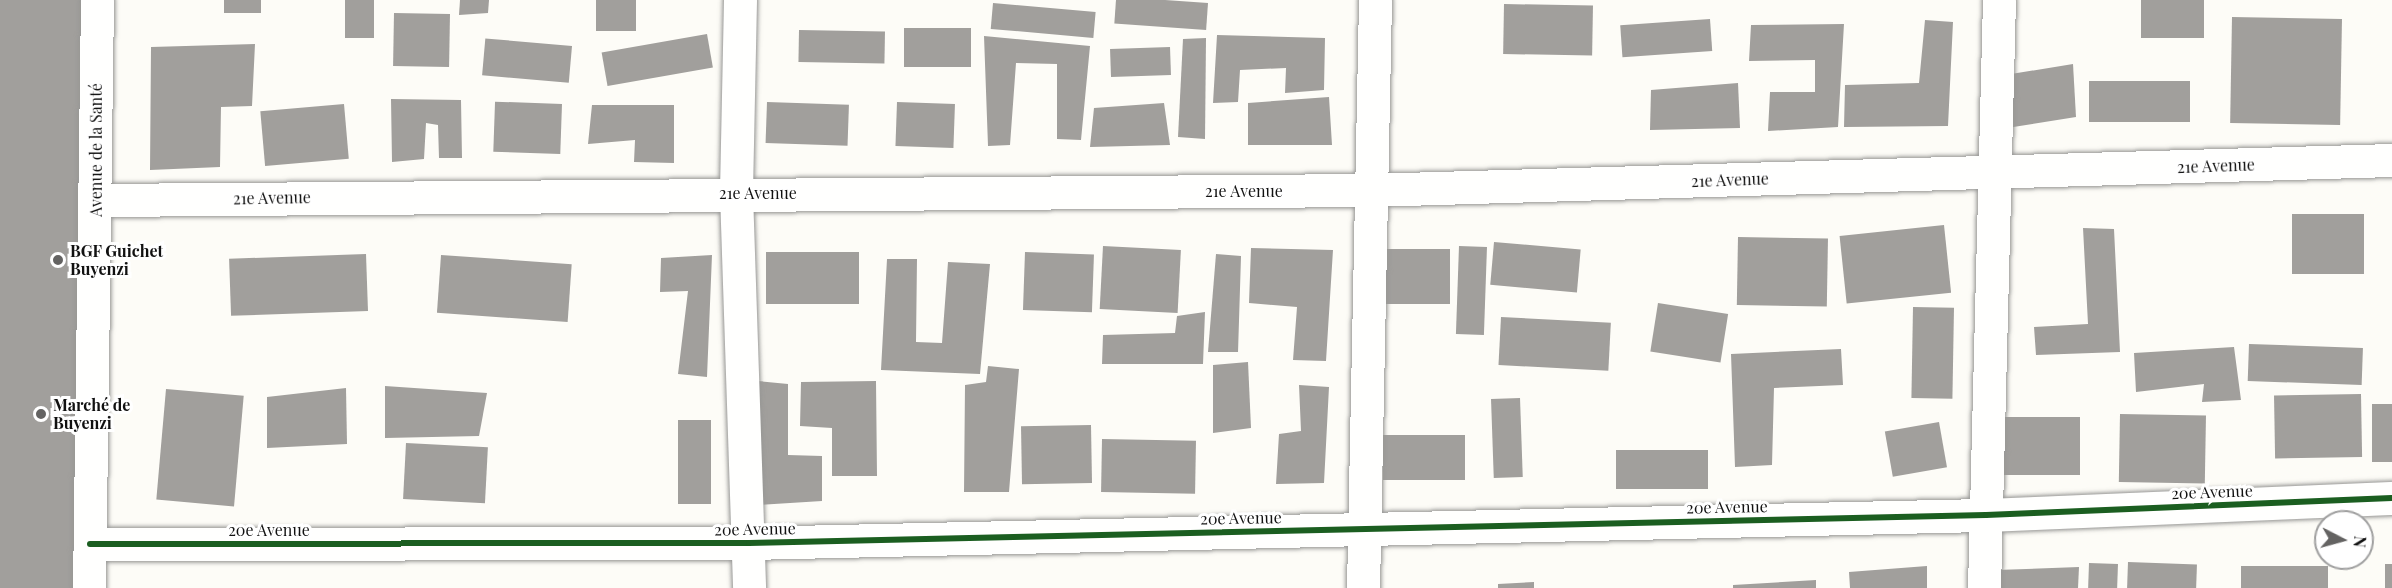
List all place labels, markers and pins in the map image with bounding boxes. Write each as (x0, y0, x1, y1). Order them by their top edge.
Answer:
place label: BGF Guichet Buyenzi (70, 241, 164, 279)
marker: BGF Guichet Buyenzi (51, 253, 65, 267)
place label: Marché de Buyenzi (53, 395, 130, 433)
marker: Marché de Buyenzi (34, 407, 48, 421)

